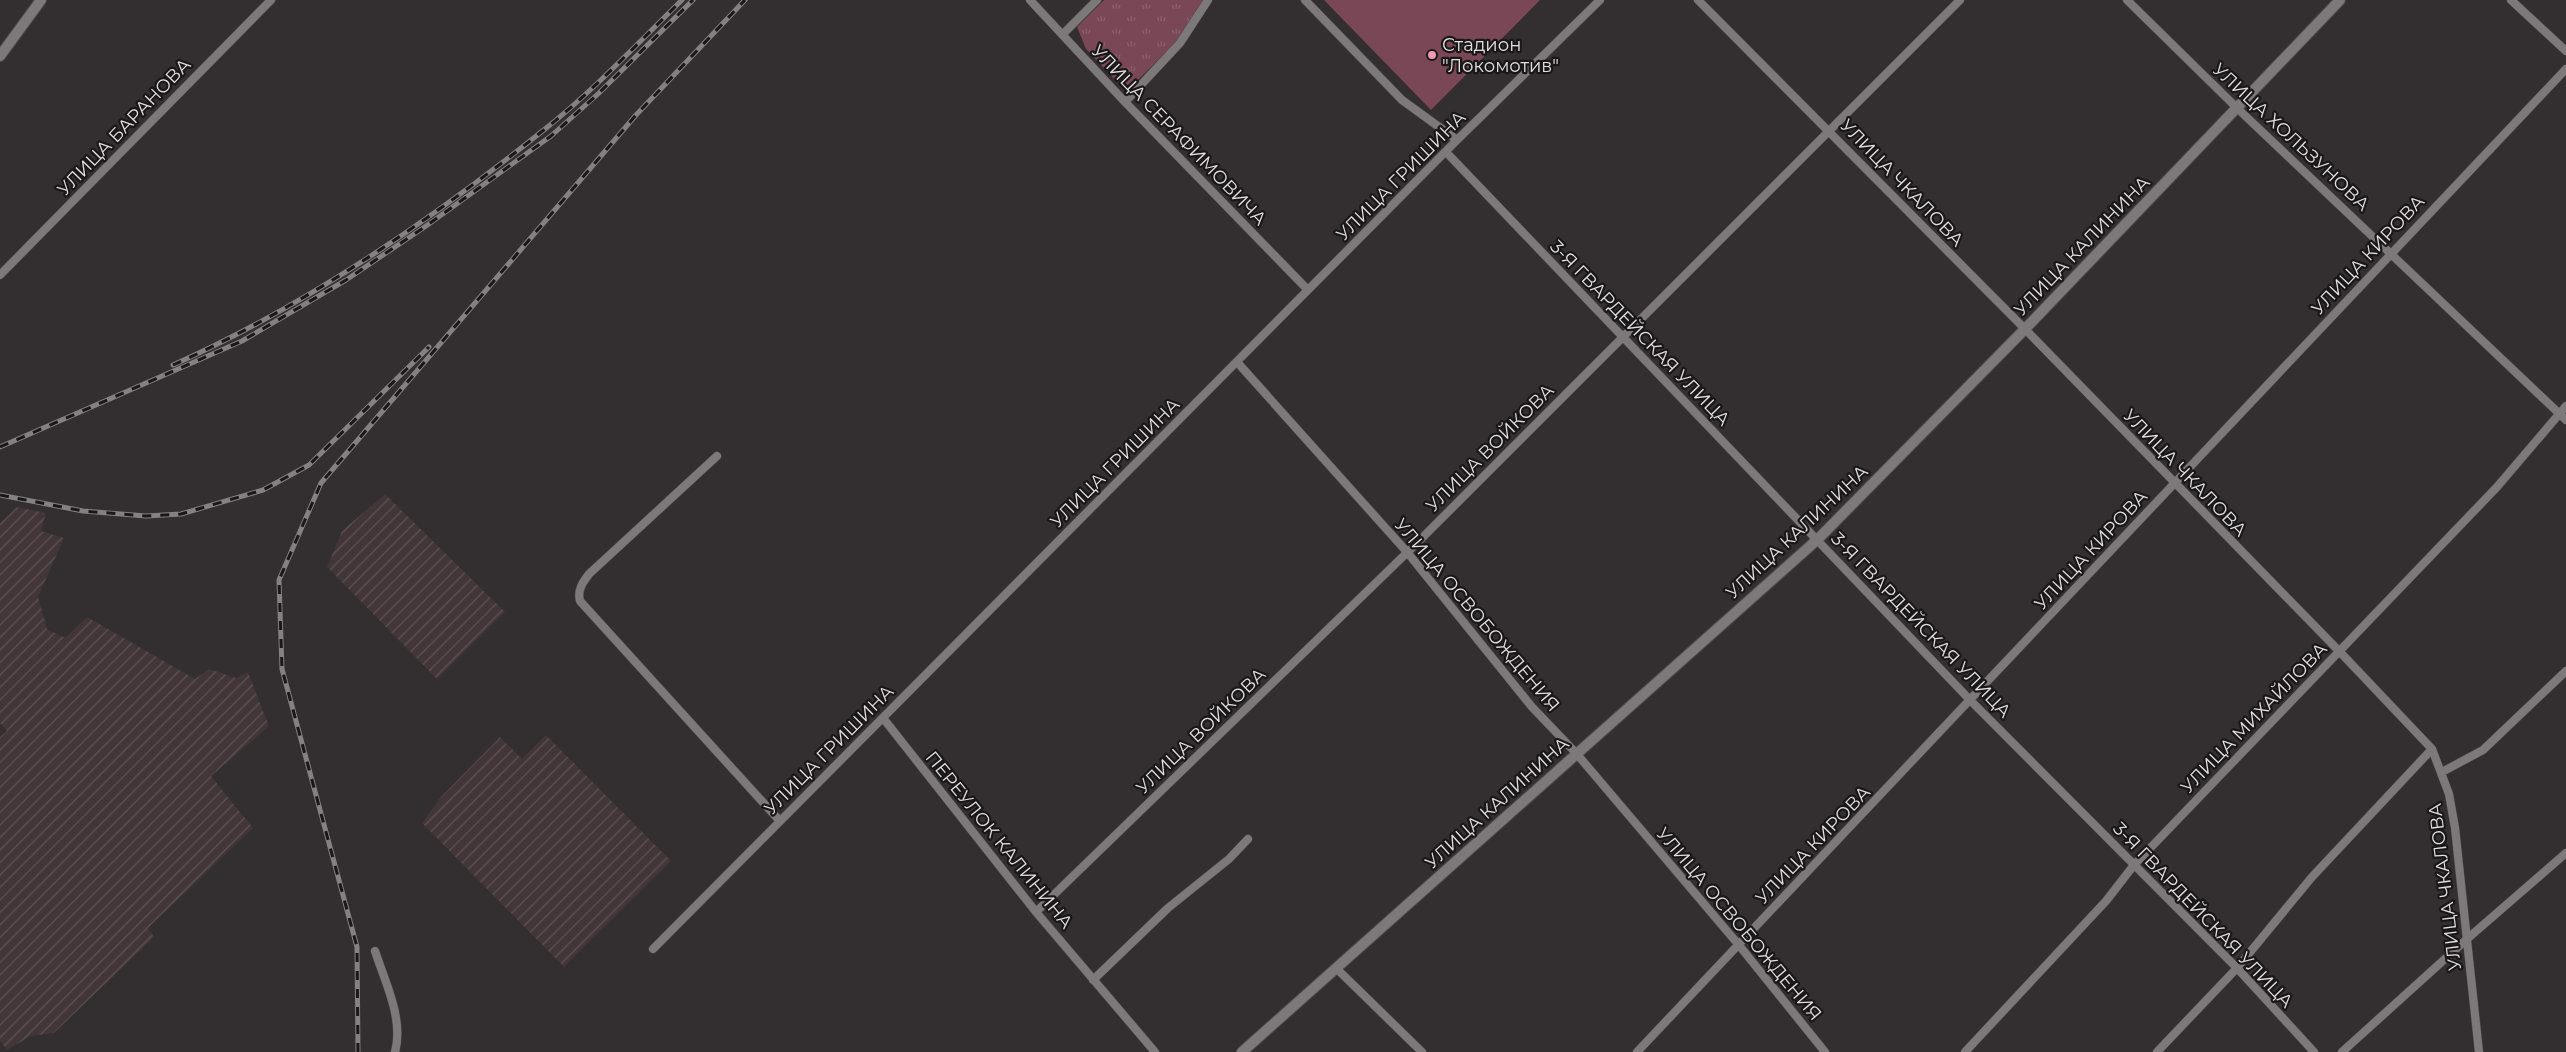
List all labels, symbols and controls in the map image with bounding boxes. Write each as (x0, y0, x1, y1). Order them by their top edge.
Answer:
place label: Стадион "Локомотив" (1442, 34, 1559, 77)
street label: УЛИЦА СЕРАФИМОВИЧА (1087, 40, 1271, 230)
marker: Стадион "Локомотив" (1426, 49, 1438, 61)
street label: УЛИЦА БАРАНОВА (53, 53, 196, 200)
street label: УЛИЦА ХОЛЬЗУНОВА (2208, 59, 2374, 216)
street label: УЛИЦА ГРИШИНА (1332, 106, 1471, 245)
street label: УЛИЦА ЧКАЛОВА (1836, 115, 1969, 252)
street label: УЛИЦА КАЛИНИНА (2009, 171, 2155, 321)
street label: УЛИЦА КИРОВА (2307, 190, 2430, 319)
street label: 3-Я ГВАРДЕЙСКАЯ УЛИЦА (1545, 236, 1735, 431)
street label: УЛИЦА ВОЙКОВА (1422, 379, 1559, 516)
street label: УЛИЦА ГРИШИНА (1046, 393, 1185, 532)
street label: УЛИЦА ЧКАЛОВА (2119, 405, 2252, 542)
street label: УЛИЦА КАЛИНИНА (1721, 460, 1873, 603)
street label: УЛИЦА КИРОВА (2030, 485, 2153, 614)
street label: УЛИЦА ОСВОБОЖДЕНИЯ (1390, 514, 1564, 716)
street label: 3-Я ГВАРДЕЙСКАЯ УЛИЦА (1826, 528, 2016, 723)
street label: УЛИЦА МИХАЙЛОВА (2176, 638, 2332, 798)
street label: УЛИЦА ВОЙКОВА (1132, 663, 1271, 799)
street label: УЛИЦА ГРИШИНА (760, 680, 899, 819)
street label: УЛИЦА КАЛИНИНА (1421, 732, 1574, 873)
street label: ПЕРЕУЛОК КАЛИНИНА (921, 747, 1078, 934)
street label: УЛИЦА КИРОВА (1751, 781, 1875, 909)
street label: УЛИЦА ЧКАЛОВА (2424, 802, 2466, 972)
street label: 3-Я ГВАРДЕЙСКАЯ УЛИЦА (2108, 818, 2298, 1013)
street label: УЛИЦА ОСВОБОЖДЕНИЯ (1652, 823, 1826, 1025)

